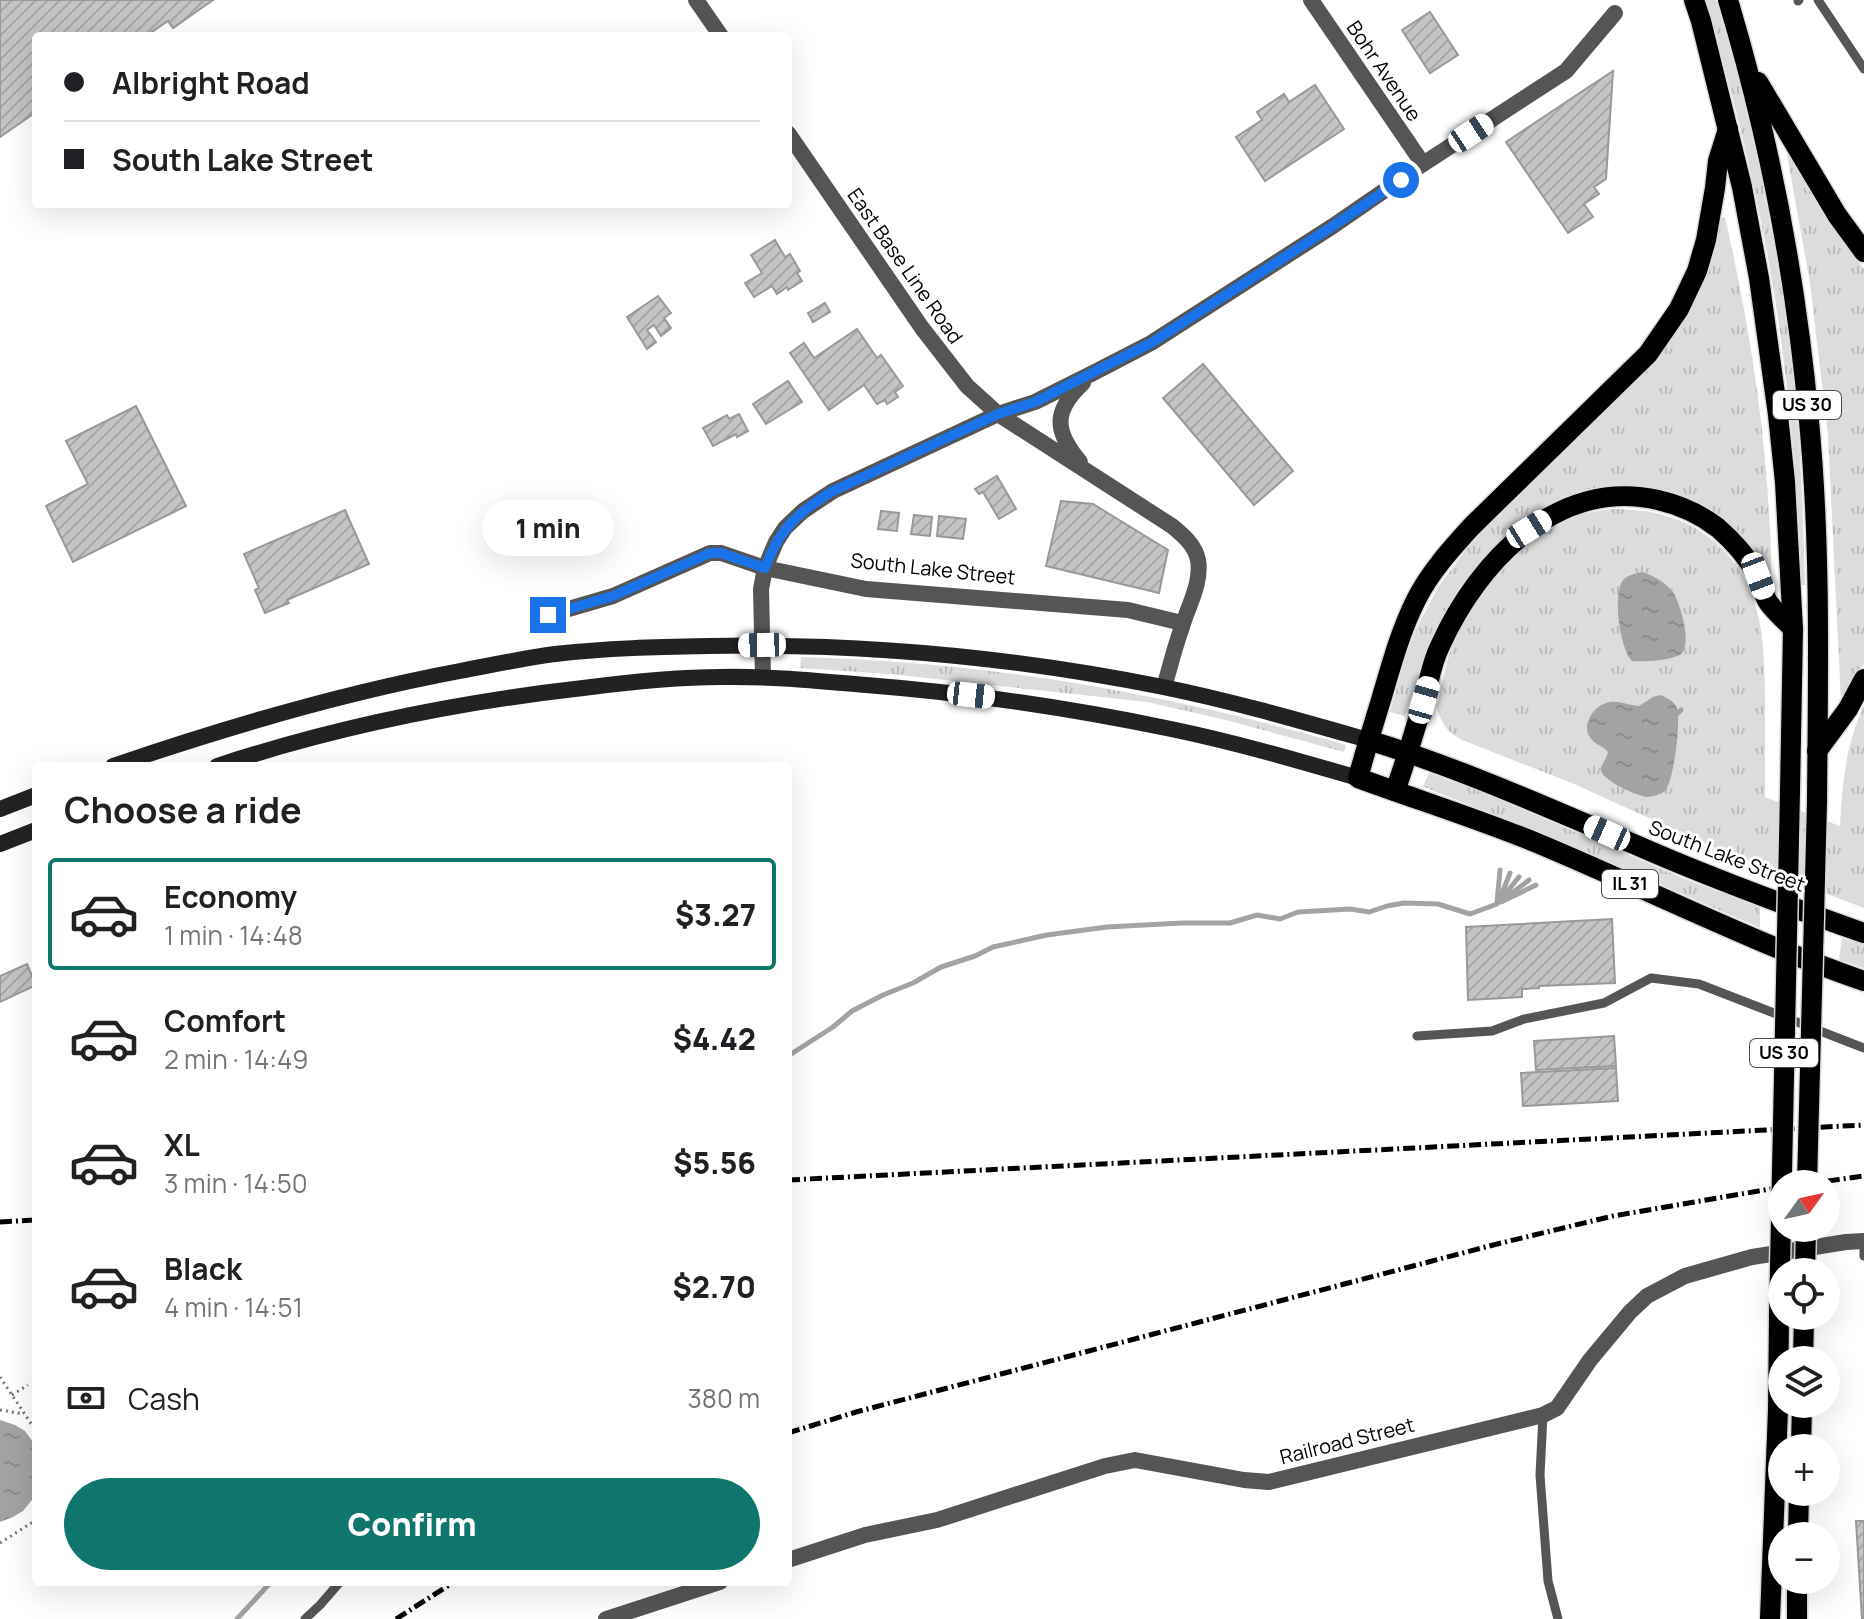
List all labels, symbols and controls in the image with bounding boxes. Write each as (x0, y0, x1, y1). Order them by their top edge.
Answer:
street label: Bohr Avenue (1341, 15, 1428, 126)
text: Albright Road (112, 62, 310, 103)
car (1444, 110, 1498, 156)
text: South Lake Street (112, 139, 373, 180)
route start (1383, 162, 1419, 198)
street label: East Base Line Road (841, 182, 969, 349)
road number: US 30 (1773, 391, 1841, 419)
callout: 1 min (482, 499, 614, 555)
car (1502, 506, 1556, 552)
text: 1 min (515, 510, 581, 546)
street label: South Lake Street (849, 546, 1017, 591)
car (1738, 549, 1778, 603)
route end (530, 597, 566, 633)
car (738, 633, 786, 657)
car (1406, 674, 1442, 726)
car (946, 681, 996, 709)
text: Choose a ride (64, 785, 302, 834)
car (1580, 812, 1634, 854)
street label: South Lake Street (1645, 813, 1809, 898)
road number: IL 31 (1602, 870, 1658, 898)
text: Economy (164, 876, 297, 917)
icon: car (68, 878, 140, 950)
text: $3.27 (675, 894, 756, 935)
text: 1 min · 14:48 (164, 917, 303, 953)
text: Comfort (164, 1000, 286, 1041)
icon: car (68, 1002, 140, 1074)
text: $4.42 (673, 1018, 756, 1059)
road number: US 30 (1750, 1039, 1818, 1067)
text: 2 min · 14:49 (164, 1041, 308, 1077)
text: XL (164, 1124, 200, 1165)
icon: car (68, 1126, 140, 1198)
text: $5.56 (673, 1142, 756, 1183)
text: 3 min · 14:50 (164, 1165, 308, 1201)
north arrow (1768, 1170, 1840, 1242)
map controls (1768, 1170, 1840, 1594)
text: Black (164, 1248, 242, 1289)
icon: car (68, 1250, 140, 1322)
button: locate (1768, 1258, 1840, 1330)
text: $2.70 (673, 1266, 756, 1307)
text: 4 min · 14:51 (164, 1289, 303, 1325)
button: layers (1768, 1346, 1840, 1418)
icon: cash (64, 1376, 108, 1420)
text: Cash (128, 1378, 200, 1419)
text: 380 m (687, 1380, 760, 1416)
street label: Railroad Street (1277, 1411, 1417, 1470)
button: + (1768, 1434, 1840, 1506)
button: Confirm (64, 1478, 760, 1570)
button: − (1768, 1522, 1840, 1594)

